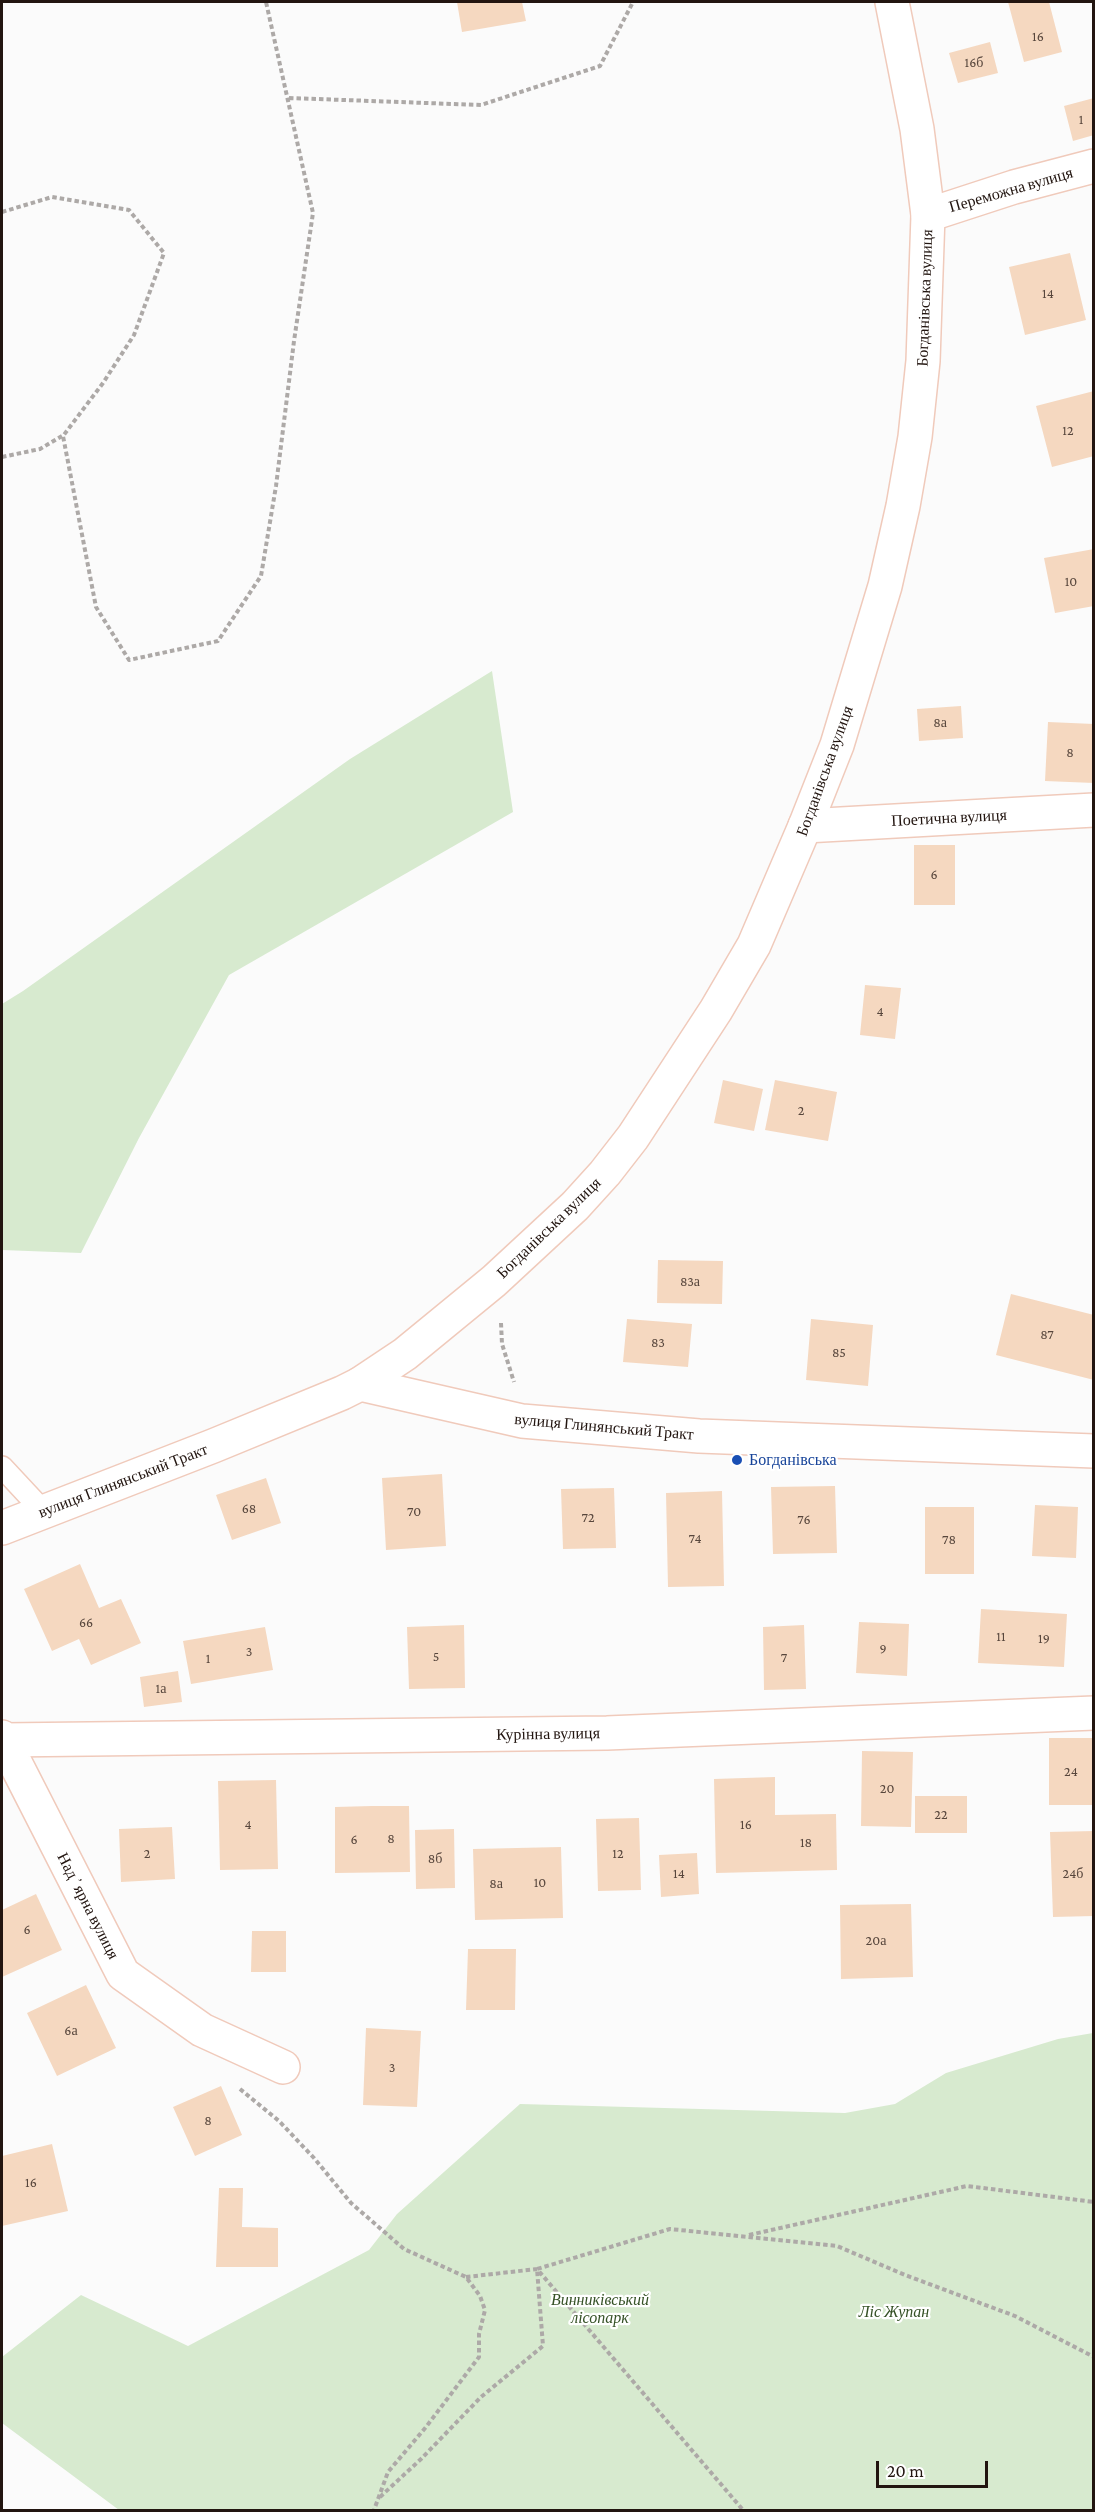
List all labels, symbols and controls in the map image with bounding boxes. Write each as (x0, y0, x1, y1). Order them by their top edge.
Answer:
house number: 16 (1032, 29, 1044, 45)
house number: 16б (965, 55, 983, 71)
house number: 1 (1079, 112, 1083, 128)
street label: Переможна вулиця (947, 163, 1075, 217)
street label: Богданівська вулиця (913, 229, 937, 367)
house number: 14 (1042, 286, 1054, 302)
house number: 12 (1062, 423, 1074, 439)
house number: 10 (1065, 574, 1077, 590)
street label: Богданівська вулиця (792, 703, 858, 839)
house number: 8а (933, 715, 947, 731)
house number: 8 (1066, 745, 1074, 761)
street label: Поетична вулиця (891, 805, 1007, 831)
house number: 6 (930, 867, 938, 883)
house number: 4 (876, 1004, 884, 1020)
house number: 2 (798, 1103, 804, 1119)
street label: Богданівська вулиця (493, 1173, 605, 1283)
house number: 83а (680, 1274, 700, 1290)
house number: 87 (1040, 1327, 1054, 1343)
house number: 83 (651, 1335, 665, 1351)
house number: 85 (832, 1345, 846, 1361)
street label: вулиця Глинянський Тракт (514, 1410, 694, 1444)
street label: вулиця Глинянський Тракт (36, 1440, 210, 1522)
place label: Богданівська (749, 1450, 837, 1470)
marker: Богданівська (730, 1453, 744, 1467)
house number: 68 (242, 1501, 256, 1517)
house number: 70 (407, 1504, 421, 1520)
house number: 72 (581, 1510, 595, 1526)
house number: 76 (797, 1512, 811, 1528)
house number: 74 (688, 1531, 702, 1547)
house number: 78 (942, 1532, 956, 1548)
house number: 66 (79, 1615, 93, 1631)
house number: 11 (996, 1629, 1006, 1645)
house number: 19 (1038, 1631, 1050, 1647)
house number: 9 (879, 1641, 887, 1657)
house number: 3 (246, 1644, 252, 1660)
house number: 5 (433, 1649, 439, 1665)
house number: 7 (781, 1650, 787, 1666)
house number: 1 (206, 1651, 210, 1667)
house number: 1а (156, 1681, 166, 1697)
street label: Курінна вулиця (496, 1723, 600, 1745)
house number: 24 (1064, 1764, 1078, 1780)
house number: 20 (880, 1781, 894, 1797)
house number: 22 (934, 1807, 948, 1823)
house number: 4 (244, 1817, 252, 1833)
house number: 16 (740, 1817, 752, 1833)
house number: 8 (387, 1831, 395, 1847)
house number: 6 (350, 1832, 358, 1848)
house number: 18 (800, 1835, 812, 1851)
house number: 2 (144, 1846, 150, 1862)
house number: 12 (612, 1846, 624, 1862)
street label: Надʼярна вулиця (53, 1850, 123, 1962)
house number: 8б (428, 1851, 442, 1867)
house number: 14 (673, 1866, 685, 1882)
house number: 24б (1063, 1866, 1083, 1882)
house number: 10 (534, 1875, 546, 1891)
house number: 8а (489, 1876, 503, 1892)
house number: 6 (23, 1922, 31, 1938)
house number: 20а (866, 1933, 886, 1949)
house number: 6а (64, 2023, 78, 2039)
house number: 3 (389, 2060, 395, 2076)
house number: 8 (204, 2113, 212, 2129)
house number: 16 (25, 2175, 37, 2191)
park label: Винниківський лісопарк (551, 2290, 649, 2328)
park label: Ліс Жупан (859, 2302, 929, 2322)
scale bar (879, 2449, 992, 2487)
text: 20 m (887, 2461, 924, 2481)

